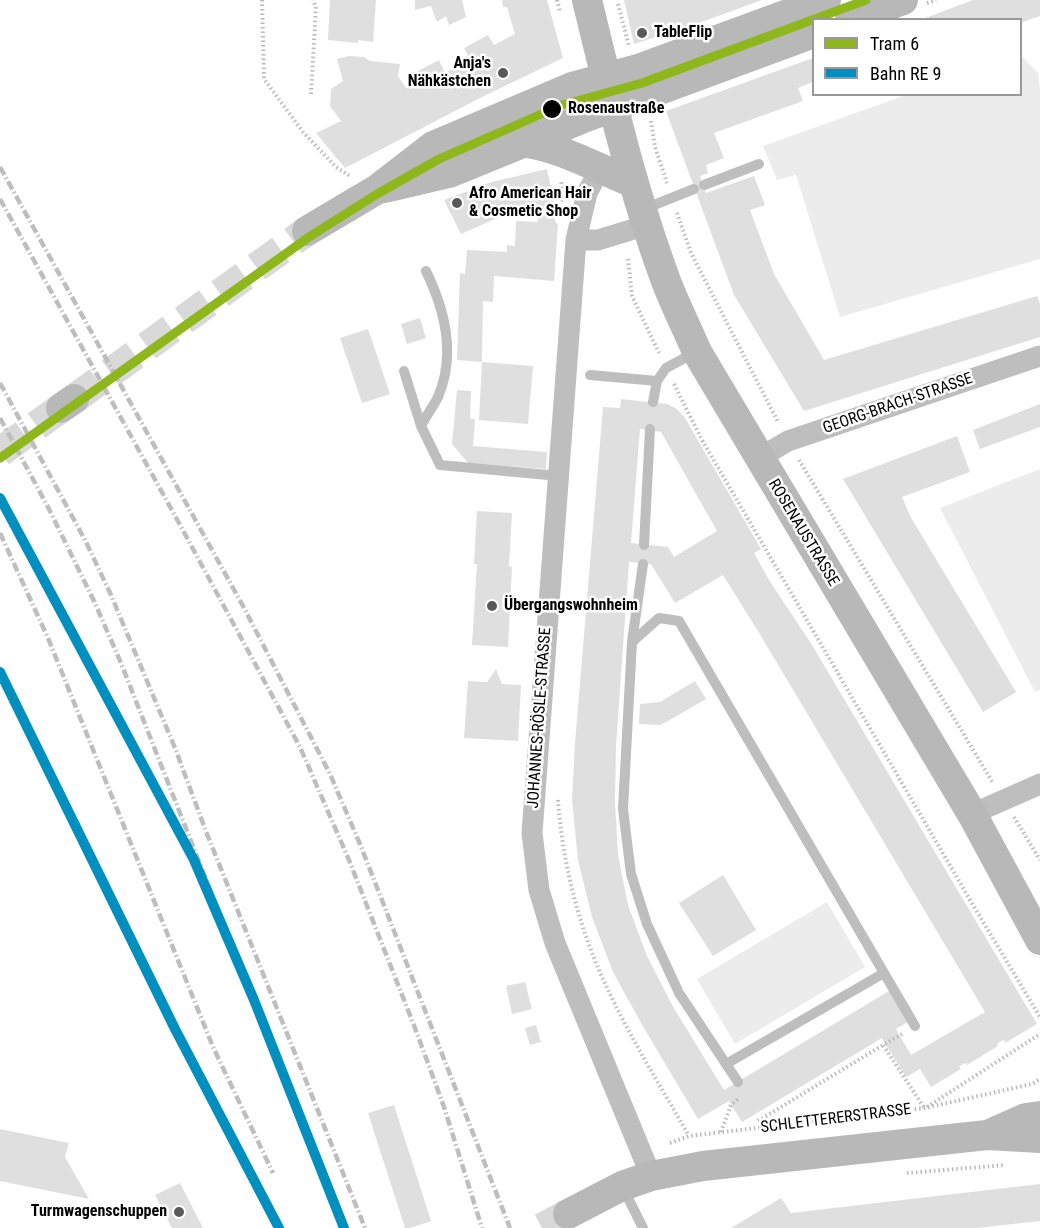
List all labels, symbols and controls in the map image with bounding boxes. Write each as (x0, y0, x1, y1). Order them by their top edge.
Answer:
legend (812, 18, 1022, 96)
place label: TableFlip (654, 23, 712, 43)
marker: TableFlip (635, 26, 649, 40)
text: Tram 6 (870, 33, 919, 54)
place label: Anja's Nähkästchen (408, 54, 491, 92)
text: Bahn RE 9 (870, 63, 942, 84)
marker: Anja's Nähkästchen (496, 66, 510, 80)
marker: Rosenaustraße (541, 98, 563, 120)
place label: Rosenaustraße (568, 99, 664, 119)
place label: Afro American Hair & Cosmetic Shop (469, 184, 592, 222)
marker: Afro American Hair & Cosmetic Shop (450, 196, 464, 210)
street label: GEORG-BRACH-STRASSE (821, 369, 975, 439)
street label: ROSENAUSTRASSE (764, 476, 842, 590)
place label: Übergangswohnheim (504, 596, 638, 616)
marker: Übergangswohnheim (485, 599, 499, 613)
street label: JOHANNES-RÖSLE-STRASSE (524, 627, 556, 809)
street label: SCHLETTERERSTRASSE (760, 1100, 912, 1138)
place label: Turmwagenschuppen (31, 1202, 167, 1222)
marker: Turmwagenschuppen (172, 1205, 186, 1219)

